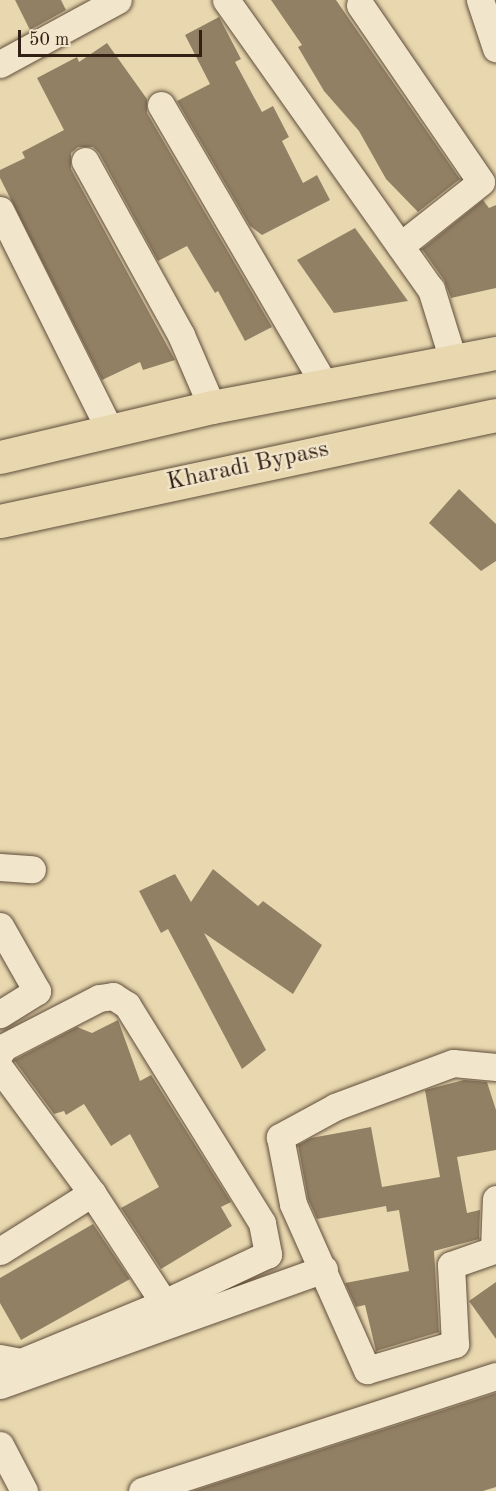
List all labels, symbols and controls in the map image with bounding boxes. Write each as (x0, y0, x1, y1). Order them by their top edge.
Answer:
scale bar (21, 18, 206, 56)
text: 50 m (29, 31, 69, 49)
street label: Kharadi Bypass (164, 436, 332, 498)

